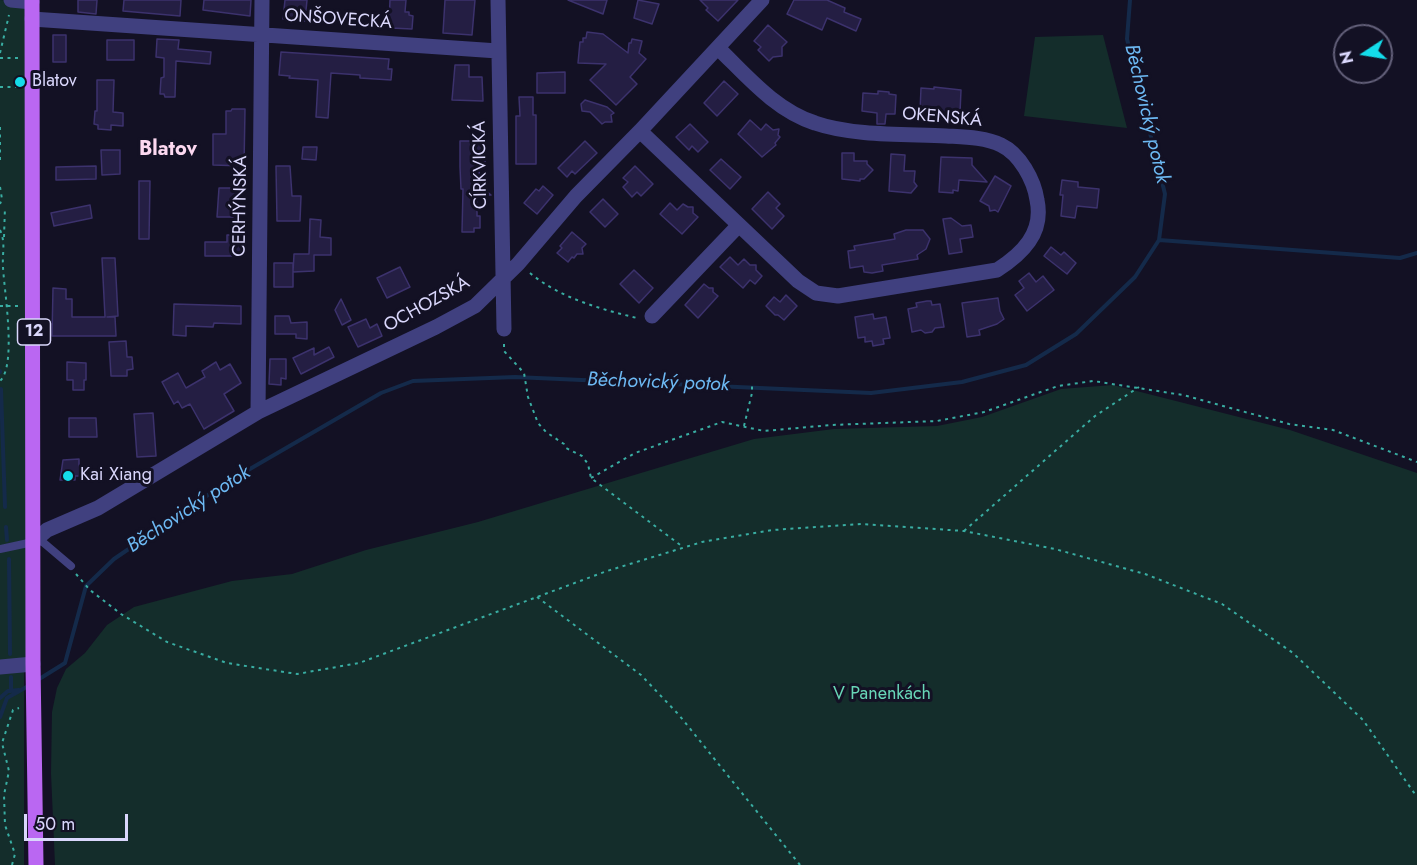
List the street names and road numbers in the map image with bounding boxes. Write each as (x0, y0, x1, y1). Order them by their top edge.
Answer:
street label: ONŠOVECKÁ (283, 5, 393, 35)
street label: OKENSKÁ (901, 104, 983, 132)
street label: CÍRKVICKÁ (469, 121, 493, 209)
street label: CERHÝNSKÁ (229, 155, 253, 257)
street label: OCHOZSKÁ (380, 273, 474, 337)
road number: 12 (18, 319, 51, 345)

